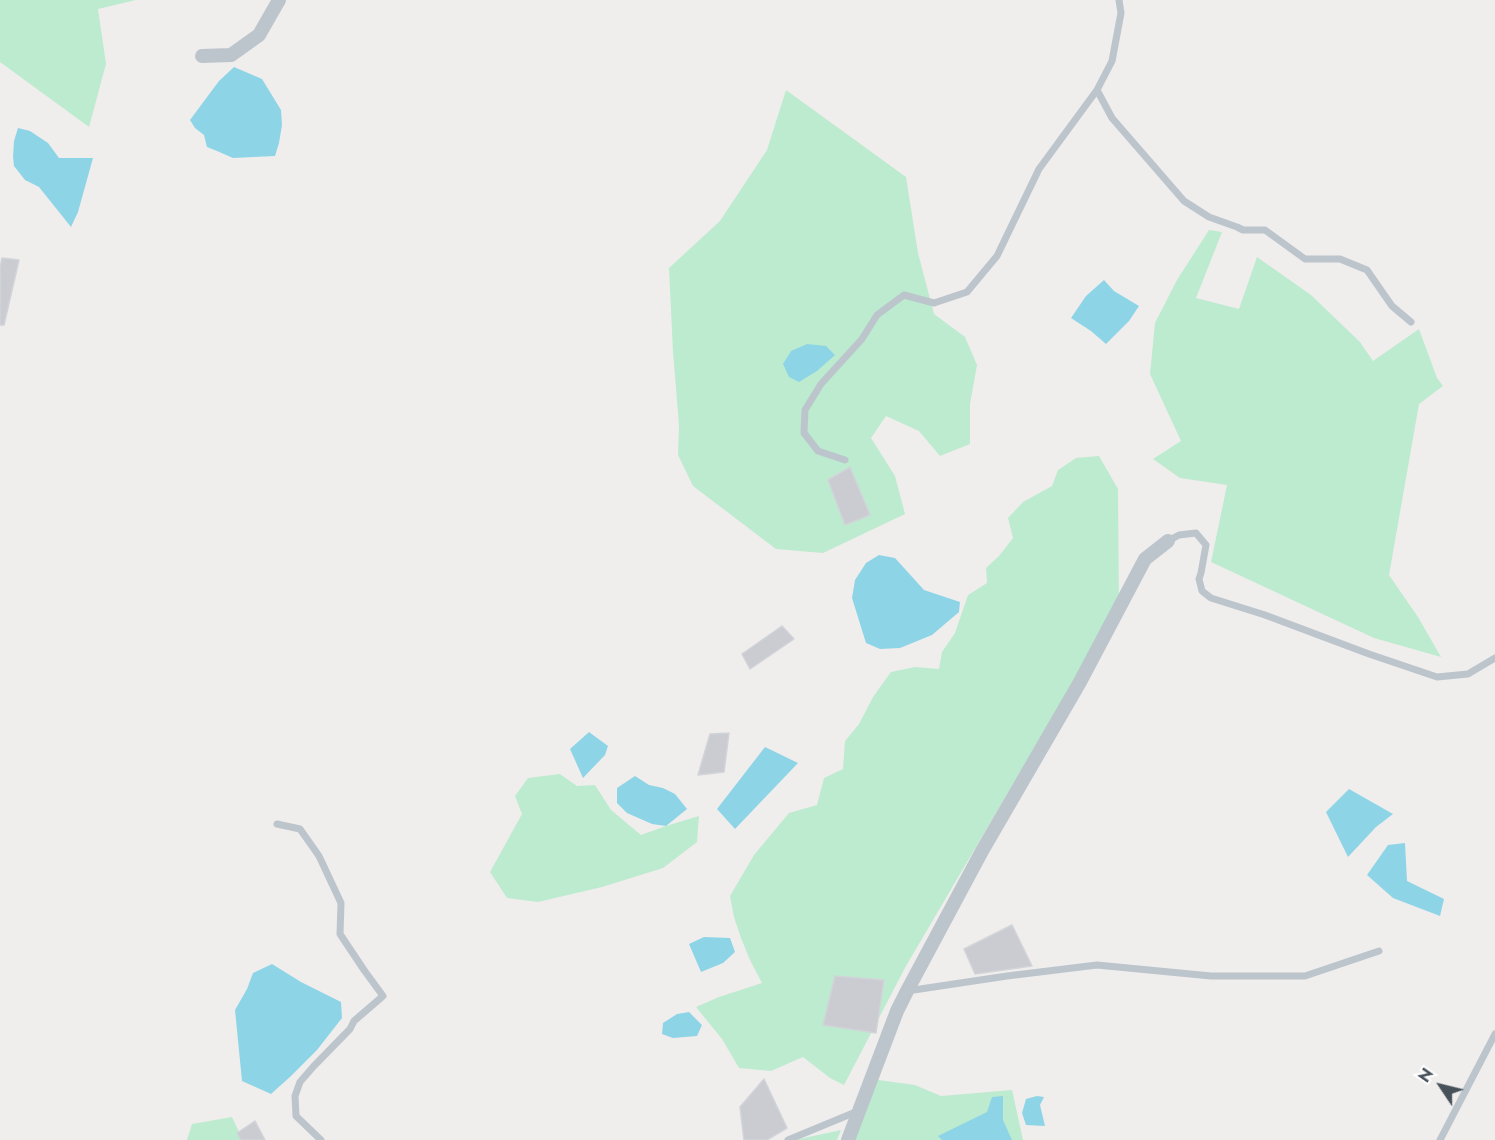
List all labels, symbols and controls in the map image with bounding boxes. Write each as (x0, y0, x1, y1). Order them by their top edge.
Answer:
north arrow (1411, 1056, 1471, 1116)
text: N (1413, 1064, 1439, 1087)

